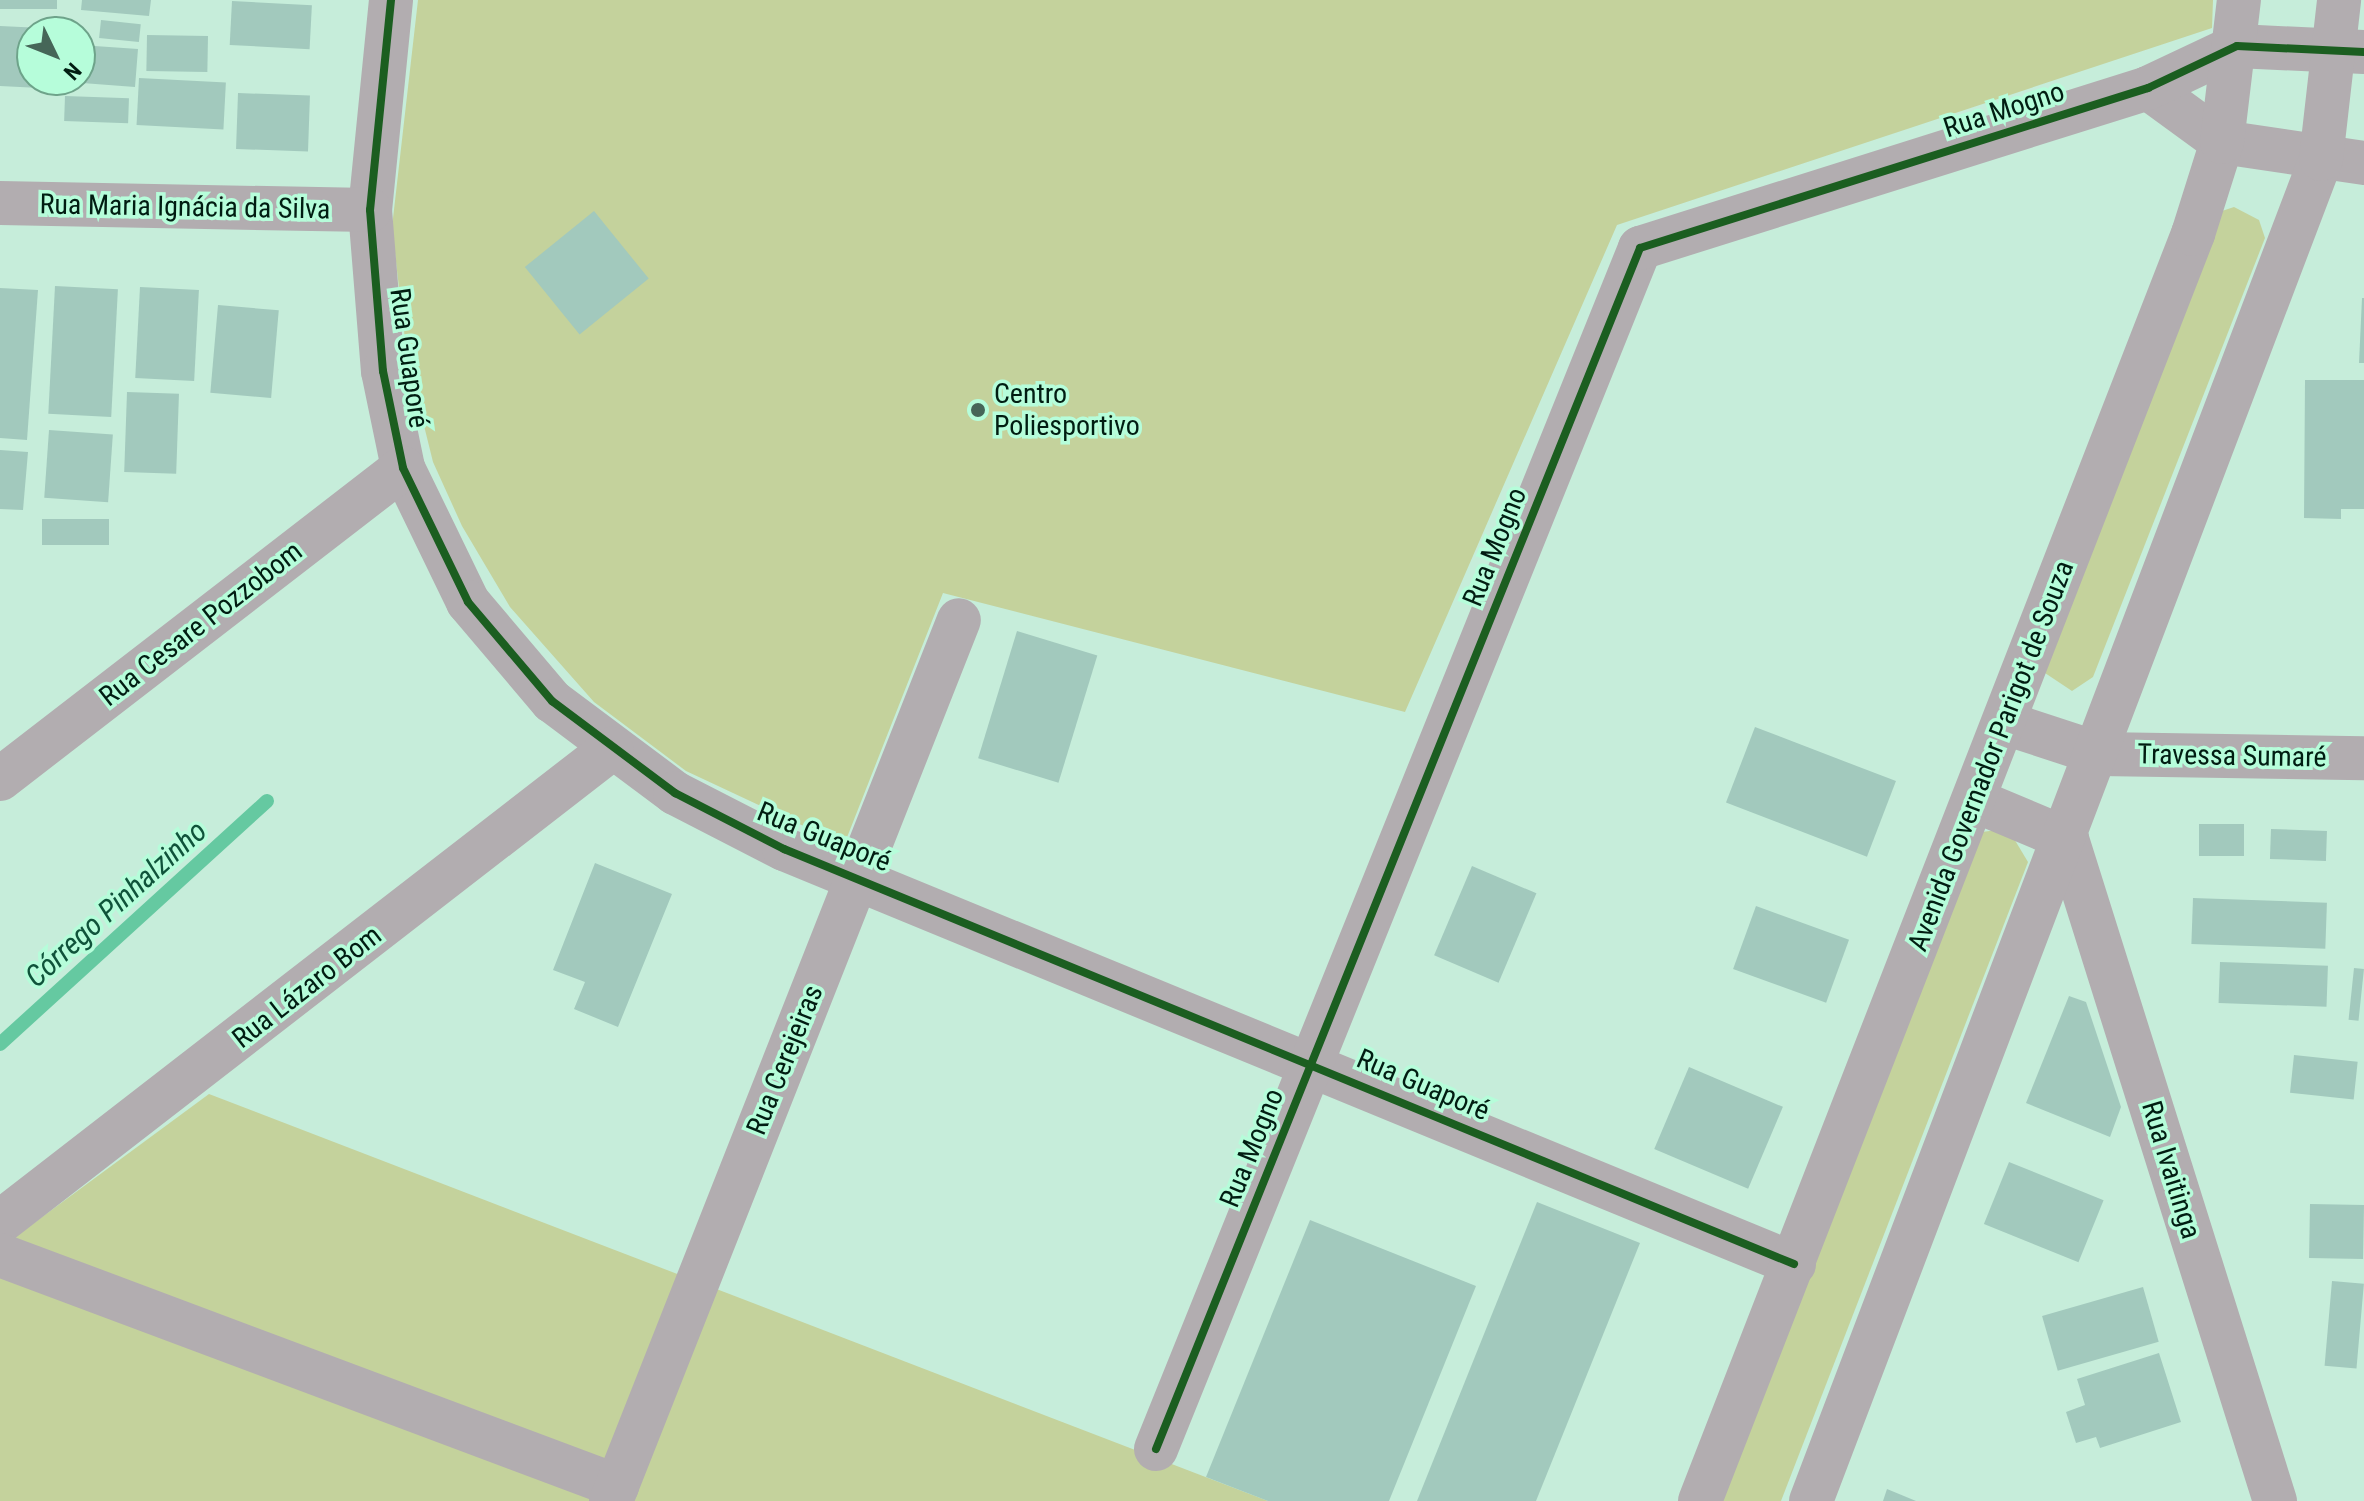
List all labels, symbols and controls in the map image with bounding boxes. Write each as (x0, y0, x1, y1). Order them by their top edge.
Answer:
north arrow (16, 16, 96, 96)
text: N (59, 58, 86, 85)
street label: Rua Mogno (1939, 75, 2069, 145)
street label: Rua Maria Ignácia da Silva (39, 188, 331, 226)
street label: Rua Guaporé (383, 286, 435, 430)
place label: Centro Poliesportivo (994, 377, 1140, 443)
marker: Centro Poliesportivo (969, 401, 987, 419)
street label: Rua Mogno (1456, 483, 1534, 611)
street label: Rua Cesare Pozzobom (93, 534, 309, 714)
street label: Avenida Governador Parigot de Souza (1901, 556, 2081, 956)
street label: Travessa Sumaré (2137, 738, 2327, 774)
street label: Rua Guaporé (752, 795, 896, 879)
water label: Córrego Pinhalzinho (18, 813, 214, 995)
street label: Rua Lázaro Bom (226, 918, 388, 1056)
street label: Rua Cerejeiras (740, 980, 830, 1140)
street label: Rua Guaporé (1352, 1042, 1494, 1128)
street label: Rua Mogno (1213, 1084, 1291, 1212)
street label: Rua Ivaitinga (2134, 1097, 2208, 1243)

